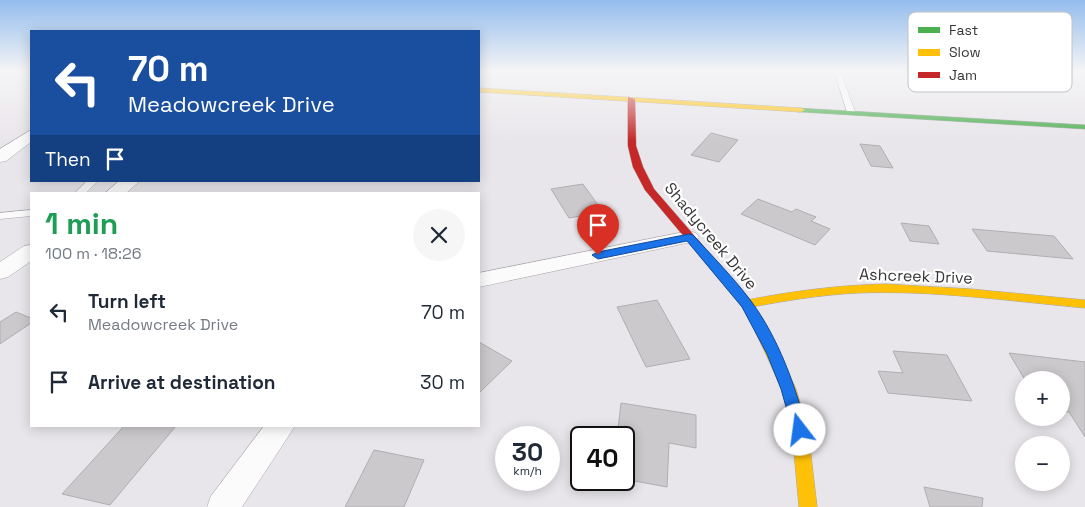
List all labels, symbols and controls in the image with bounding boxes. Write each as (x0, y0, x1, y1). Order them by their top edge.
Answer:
legend (908, 12, 1072, 92)
text: Fast (949, 21, 978, 39)
text: Slow (949, 43, 981, 61)
text: 70 m (128, 47, 209, 91)
icon: left (45, 50, 110, 115)
text: Jam (949, 66, 977, 84)
text: Meadowcreek Drive (128, 90, 335, 118)
icon: arrive (101, 145, 129, 173)
text: Then (45, 147, 91, 172)
street label: Shadycreek Drive (660, 178, 762, 294)
text: 1 min (45, 204, 118, 243)
pin (577, 204, 619, 255)
button: close (413, 209, 465, 261)
icon: arrive (584, 211, 612, 239)
text: 100 m · 18:26 (45, 243, 141, 264)
street label: Ashcreek Drive (859, 264, 973, 288)
text: Turn left (88, 289, 166, 314)
icon: left (45, 298, 73, 326)
text: 70 m (421, 300, 465, 325)
text: Meadowcreek Drive (88, 314, 238, 335)
icon: arrive (45, 368, 73, 396)
text: Arrive at destination (88, 370, 276, 395)
text: 30 m (420, 370, 465, 395)
map controls (1015, 371, 1070, 491)
button: + (1015, 371, 1070, 426)
position arrow (773, 403, 825, 455)
speed limit sign: 40 (570, 426, 635, 491)
text: 30 (512, 436, 543, 468)
button: − (1015, 436, 1070, 491)
text: km/h (513, 463, 542, 479)

